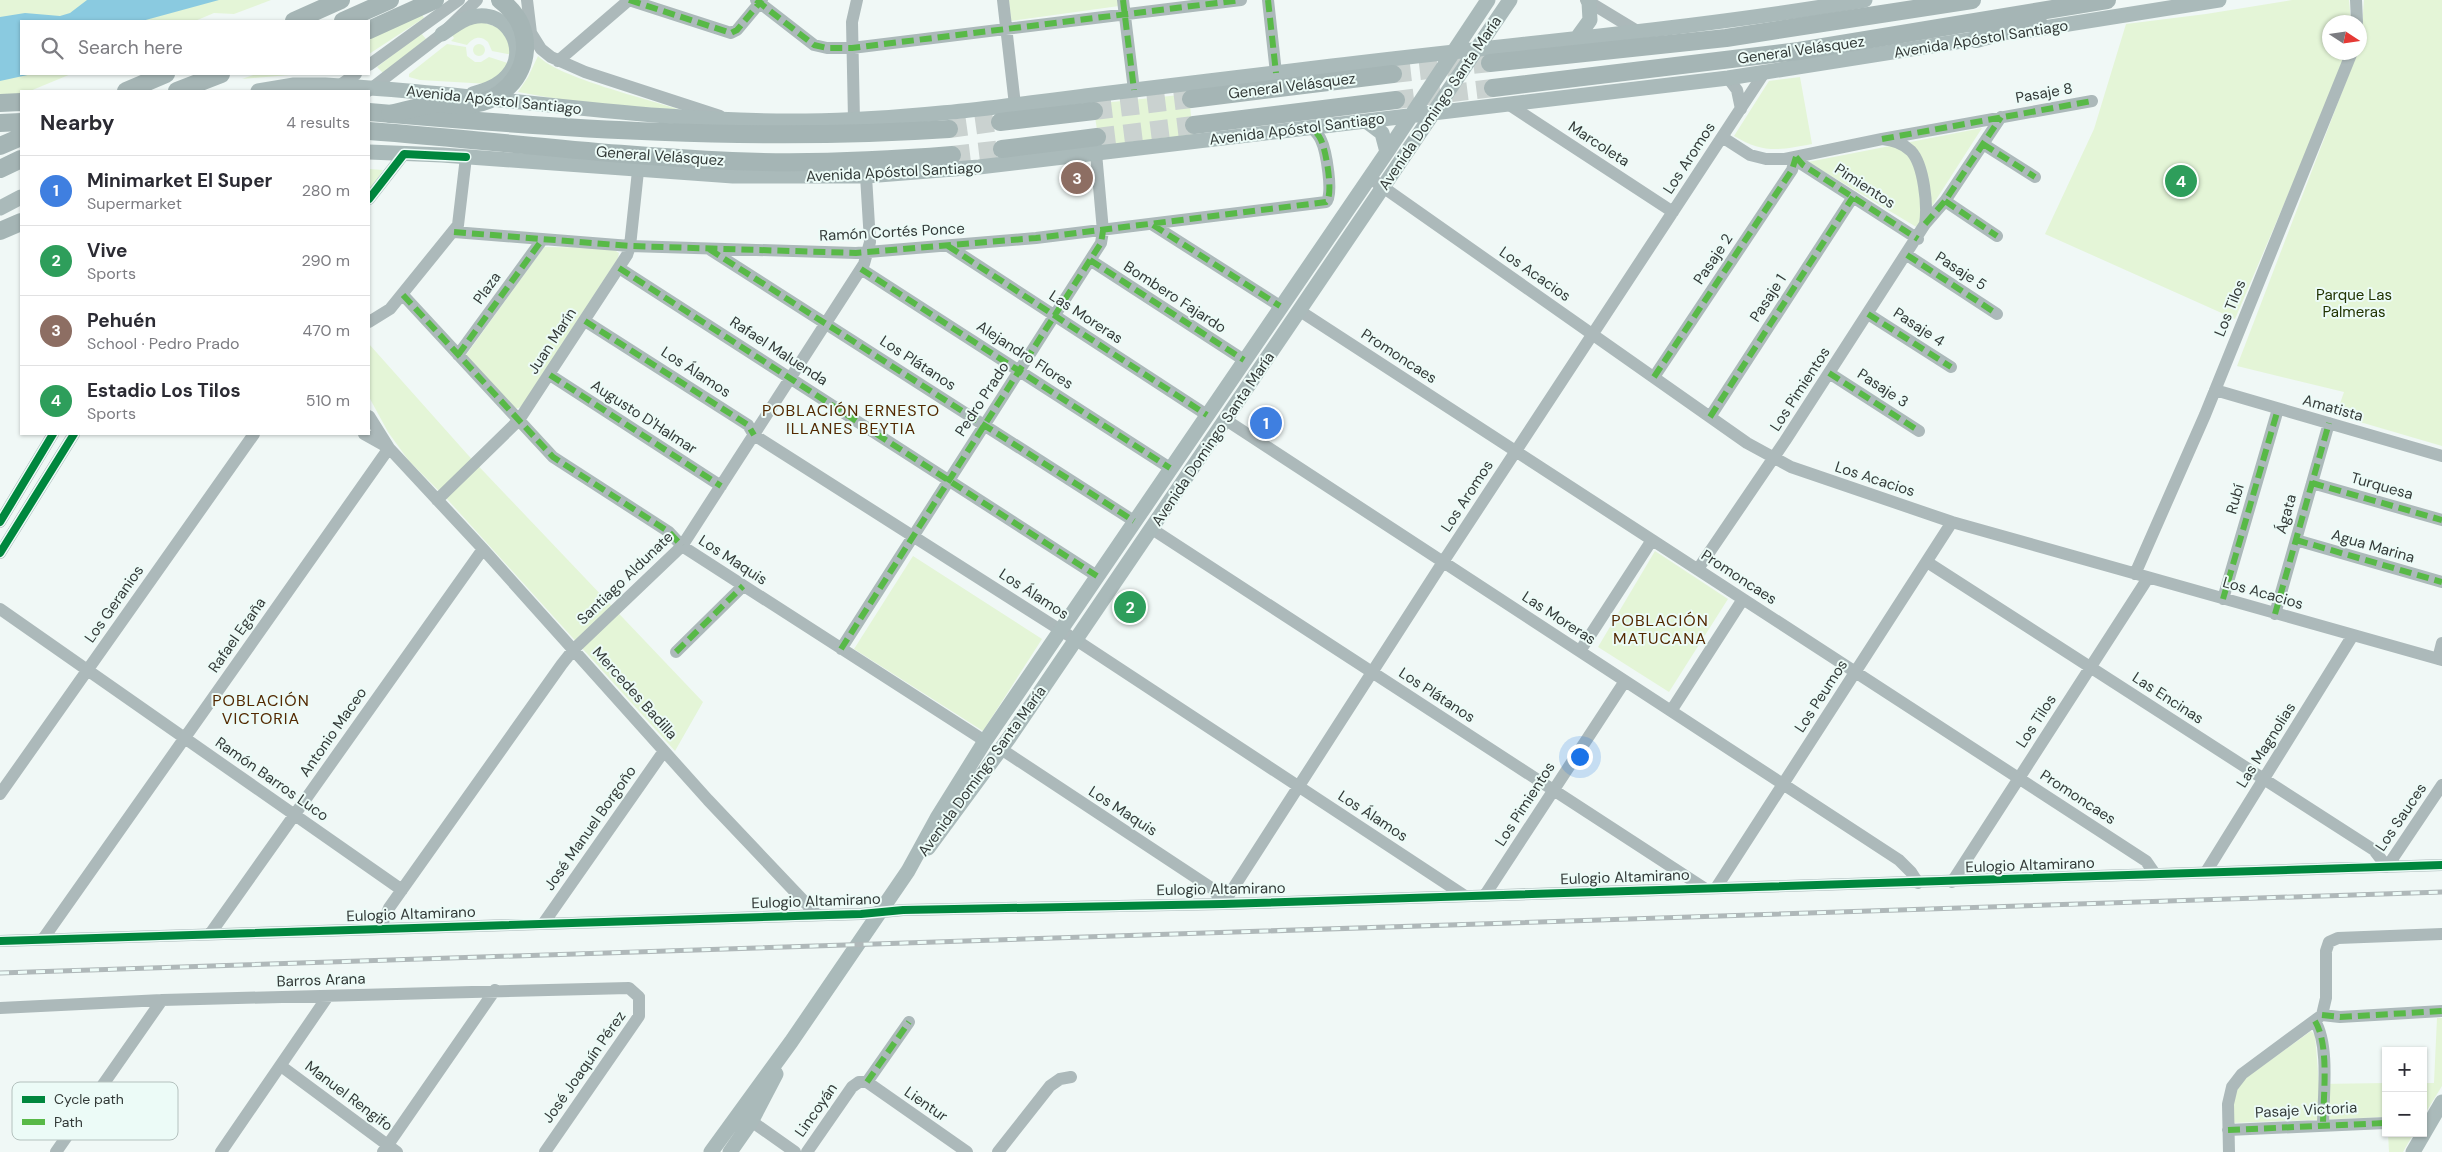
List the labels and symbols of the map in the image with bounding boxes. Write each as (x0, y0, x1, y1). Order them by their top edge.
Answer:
street label: Avenida Domingo Santa María (1374, 12, 1506, 194)
street label: Avenida Apóstol Santiago (1892, 15, 2070, 63)
north arrow (2322, 15, 2367, 60)
street label: General Velásquez (1736, 31, 1866, 69)
street label: General Velásquez (1227, 68, 1357, 104)
street label: Pasaje 8 (2014, 78, 2074, 108)
street label: Avenida Apóstol Santiago (405, 81, 583, 119)
street label: Avenida Apóstol Santiago (1208, 108, 1386, 150)
street label: Marcoleta (1565, 117, 1633, 171)
street label: Los Aromos (1658, 118, 1720, 198)
street label: General Velásquez (595, 142, 725, 170)
street label: Avenida Apóstol Santiago (805, 157, 983, 187)
pin: 3 (1061, 159, 1093, 197)
street label: Pimientos (1831, 159, 1899, 213)
pin: 4 (2165, 162, 2197, 200)
street label: Ramón Cortés Ponce (819, 218, 965, 246)
street label: Pasaje 2 (1689, 230, 1737, 288)
street label: Los Acacios (1495, 242, 1575, 306)
street label: Pasaje 5 (1931, 247, 1991, 295)
street label: Bombero Fajardo (1120, 256, 1230, 338)
street label: Plaza (469, 268, 505, 308)
street label: Pasaje 1 (1745, 270, 1791, 326)
street label: Los Tilos (2210, 277, 2250, 339)
park label: Parque Las Palmeras (2316, 285, 2392, 322)
street label: Las Moreras (1045, 286, 1127, 348)
street label: Pasaje 4 (1889, 303, 1949, 351)
street label: Juan Marín (523, 304, 581, 378)
street label: Rafael Maluenda (726, 312, 832, 390)
street label: Alejandro Flores (973, 316, 1077, 394)
street label: Promoncaes (1357, 324, 1441, 388)
street label: Los Plátanos (876, 331, 960, 395)
street label: Los Álamos (657, 342, 735, 402)
street label: Los Pimientos (1765, 343, 1835, 435)
street label: Avenida Domingo Santa María (1147, 348, 1279, 530)
street label: Pedro Prado (950, 358, 1014, 440)
street label: Pasaje 3 (1854, 364, 1912, 412)
street label: Augusto D'Halmar (587, 375, 701, 459)
street label: Amatista (2300, 390, 2366, 426)
district label: POBLACIÓN ERNESTO ILLANES BEYTIA (762, 400, 940, 439)
pin: 1 (1250, 404, 1282, 442)
street label: Los Aromos (1436, 456, 1498, 536)
street label: Los Acacios (1832, 457, 1918, 501)
street label: Turquesa (2349, 468, 2415, 504)
street label: Rubí (2221, 481, 2249, 516)
street label: Ágata (2271, 492, 2301, 536)
street label: Agua Marina (2329, 525, 2417, 567)
street label: Santiago Aldunate (573, 527, 677, 629)
street label: Los Maquis (695, 530, 771, 590)
street label: Promoncaes (1697, 545, 1781, 609)
street label: Los Geranios (80, 561, 148, 647)
street label: Los Álamos (995, 564, 1073, 624)
street label: Los Acacios (2220, 572, 2306, 614)
street label: Las Moreras (1518, 587, 1600, 649)
pin: 2 (1114, 588, 1146, 626)
street label: Rafael Egaña (204, 593, 270, 677)
district label: POBLACIÓN MATUCANA (1611, 610, 1709, 649)
street label: Mercedes Badilla (588, 642, 682, 744)
street label: Los Peumos (1790, 656, 1852, 736)
street label: Los Plátanos (1395, 663, 1479, 727)
street label: Las Encinas (2129, 668, 2207, 728)
street label: Avenida Domingo Santa María (913, 682, 1051, 860)
street label: Antonio Maceo (295, 683, 371, 781)
district label: POBLACIÓN VICTORIA (212, 690, 310, 729)
street label: Los Tilos (2011, 690, 2061, 752)
street label: Las Magnolias (2232, 699, 2300, 791)
street label: Ramón Barros Luco (211, 732, 333, 826)
your location (1567, 744, 1593, 770)
street label: Los Pimientos (1490, 758, 1560, 850)
street label: José Manuel Borgoño (539, 762, 641, 894)
street label: Promoncaes (2036, 765, 2120, 829)
street label: Los Sauces (2371, 779, 2431, 855)
street label: Los Maquis (1085, 781, 1161, 841)
street label: Los Álamos (1334, 786, 1412, 846)
street label: Eulogio Altamirano (1965, 853, 2095, 877)
street label: Eulogio Altamirano (1560, 865, 1690, 889)
street label: Eulogio Altamirano (1156, 878, 1286, 900)
street label: Eulogio Altamirano (751, 889, 881, 913)
street label: Eulogio Altamirano (346, 902, 476, 926)
street label: Barros Arana (276, 968, 366, 992)
street label: José Joaquín Pérez (538, 1007, 630, 1127)
street label: Manuel Rengifo (301, 1056, 397, 1136)
street label: Lincoyán (790, 1079, 842, 1141)
legend (12, 1082, 178, 1140)
street label: Lientur (900, 1082, 952, 1126)
text: Cycle path (54, 1090, 124, 1108)
street label: Pasaje Victoria (2254, 1097, 2358, 1123)
text: Path (54, 1113, 83, 1131)

